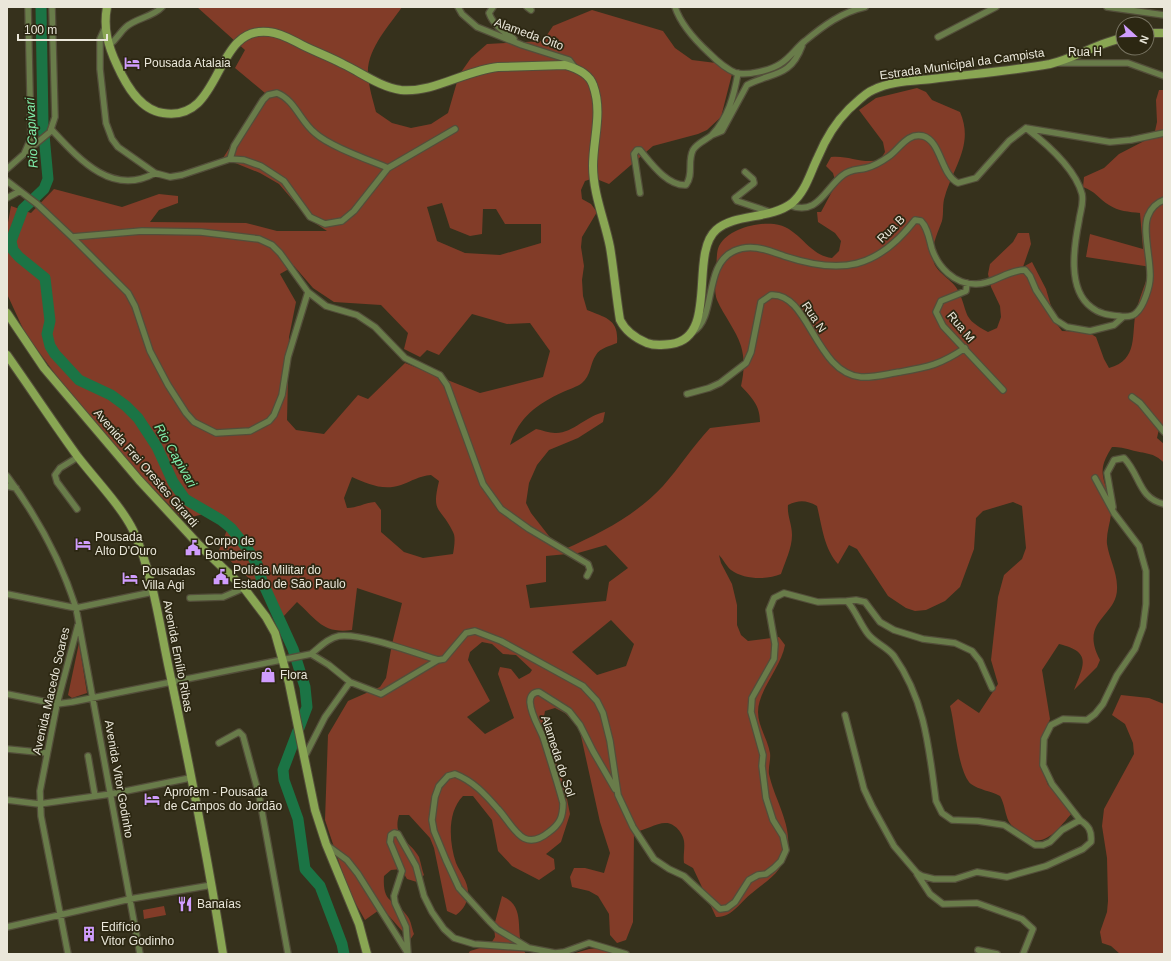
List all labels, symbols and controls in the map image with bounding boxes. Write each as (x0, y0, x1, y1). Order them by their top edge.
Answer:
street label: Alameda Oito (492, 15, 566, 53)
scale bar (18, 16, 107, 42)
north arrow (1115, 16, 1155, 56)
text: 100 m (24, 23, 57, 37)
text: N (1137, 34, 1151, 45)
street label: Estrada Municipal da Campista (879, 45, 1046, 82)
street label: Rua H (1068, 45, 1102, 59)
hotel icon: Pousada Atalaia (123, 54, 141, 72)
place label: Pousada Atalaia (144, 56, 231, 70)
water label: Rio Capivari (22, 96, 41, 169)
street label: Rua B (874, 212, 908, 246)
street label: Rua N (799, 299, 829, 335)
street label: Rua M (944, 309, 978, 345)
street label: Avenida Frei Orestes Girardi (91, 406, 201, 530)
water label: Rio Capivari (151, 421, 200, 491)
place label: Pousada Alto D'Ouro (95, 530, 157, 558)
place label: Corpo de Bombeiros (205, 534, 262, 562)
hotel icon: Pousada Alto D'Ouro (74, 535, 92, 553)
public building icon: Corpo de Bombeiros (184, 539, 202, 557)
place label: Polícia Militar do Estado de São Paulo (233, 563, 346, 591)
place label: Pousadas Villa Agi (142, 564, 195, 592)
public building icon: Polícia Militar do Estado de São Paulo (212, 568, 230, 586)
hotel icon: Pousadas Villa Agi (121, 569, 139, 587)
street label: Avenida Emílio Ribas (160, 599, 196, 713)
street label: Avenida Macedo Soares (29, 626, 73, 756)
shop icon: Flora (259, 666, 277, 684)
place label: Flora (280, 668, 308, 682)
street label: Alameda do Sol (538, 714, 578, 798)
street label: Avenida Vitor Godinho (102, 719, 136, 839)
place label: Aprofem - Pousada de Campos do Jordão (164, 785, 282, 813)
hotel icon: Aprofem - Pousada de Campos do Jordão (143, 790, 161, 808)
restaurant icon: Banaías (176, 895, 194, 913)
place label: Banaías (197, 897, 241, 911)
place label: Edifício Vitor Godinho (101, 920, 174, 948)
building icon: Edifício Vitor Godinho (80, 925, 98, 943)

